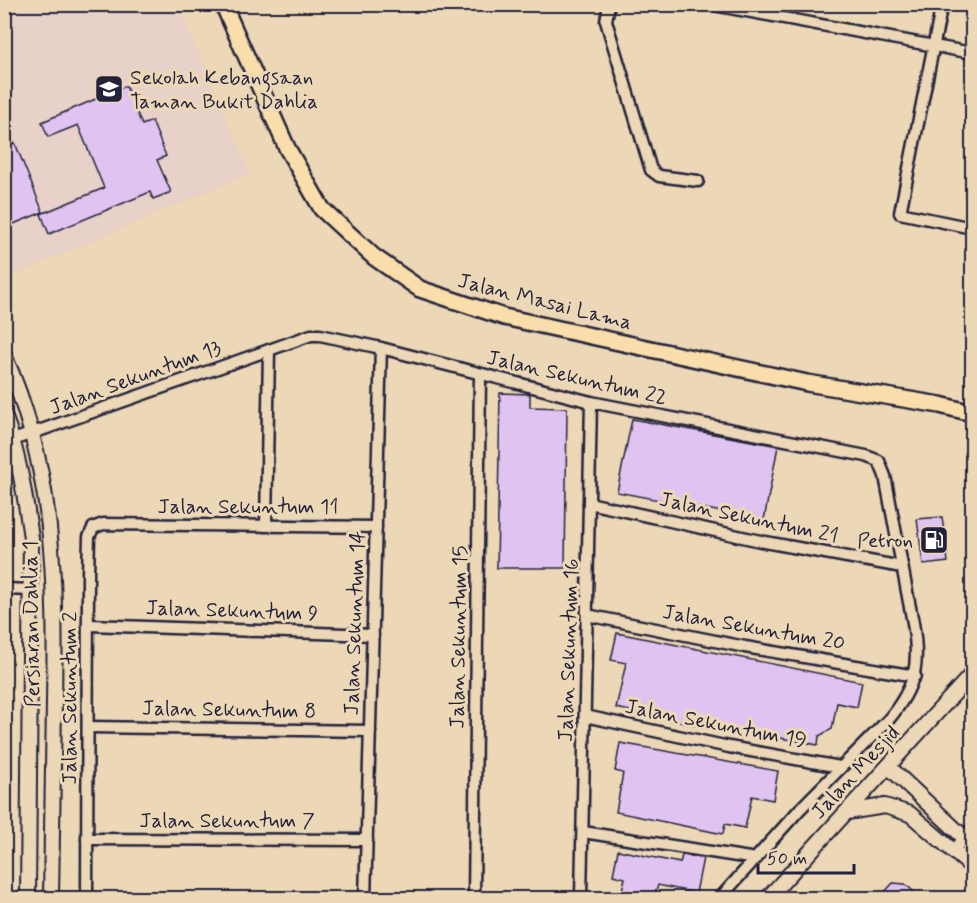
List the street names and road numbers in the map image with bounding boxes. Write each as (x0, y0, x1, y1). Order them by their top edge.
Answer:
street label: Jalan Masai Lama (455, 267, 635, 337)
street label: Jalan Sekuntum 13 (46, 334, 225, 422)
street label: Jalan Sekuntum 22 (484, 344, 670, 412)
street label: Jalan Sekuntum 21 (657, 485, 841, 551)
street label: Jalan Sekuntum 11 (158, 493, 338, 521)
street label: Jalan Sekuntum 14 (338, 530, 372, 716)
street label: Persiaran Dahlia 1 (17, 540, 47, 708)
street label: Jalan Sekuntum 15 (443, 545, 475, 729)
street label: Jalan Sekuntum 16 (552, 558, 586, 742)
street label: Jalan Sekuntum 9 (145, 594, 319, 628)
street label: Jalan Sekuntum 20 (660, 598, 847, 658)
street label: Jalan Sekuntum 2 (56, 612, 84, 784)
street label: Jalan Sekuntum 19 (623, 693, 809, 755)
street label: Jalan Sekuntum 8 (142, 694, 316, 726)
street label: Jalan Mesjid (805, 720, 906, 826)
street label: Jalan Sekuntum 7 (139, 807, 315, 835)

